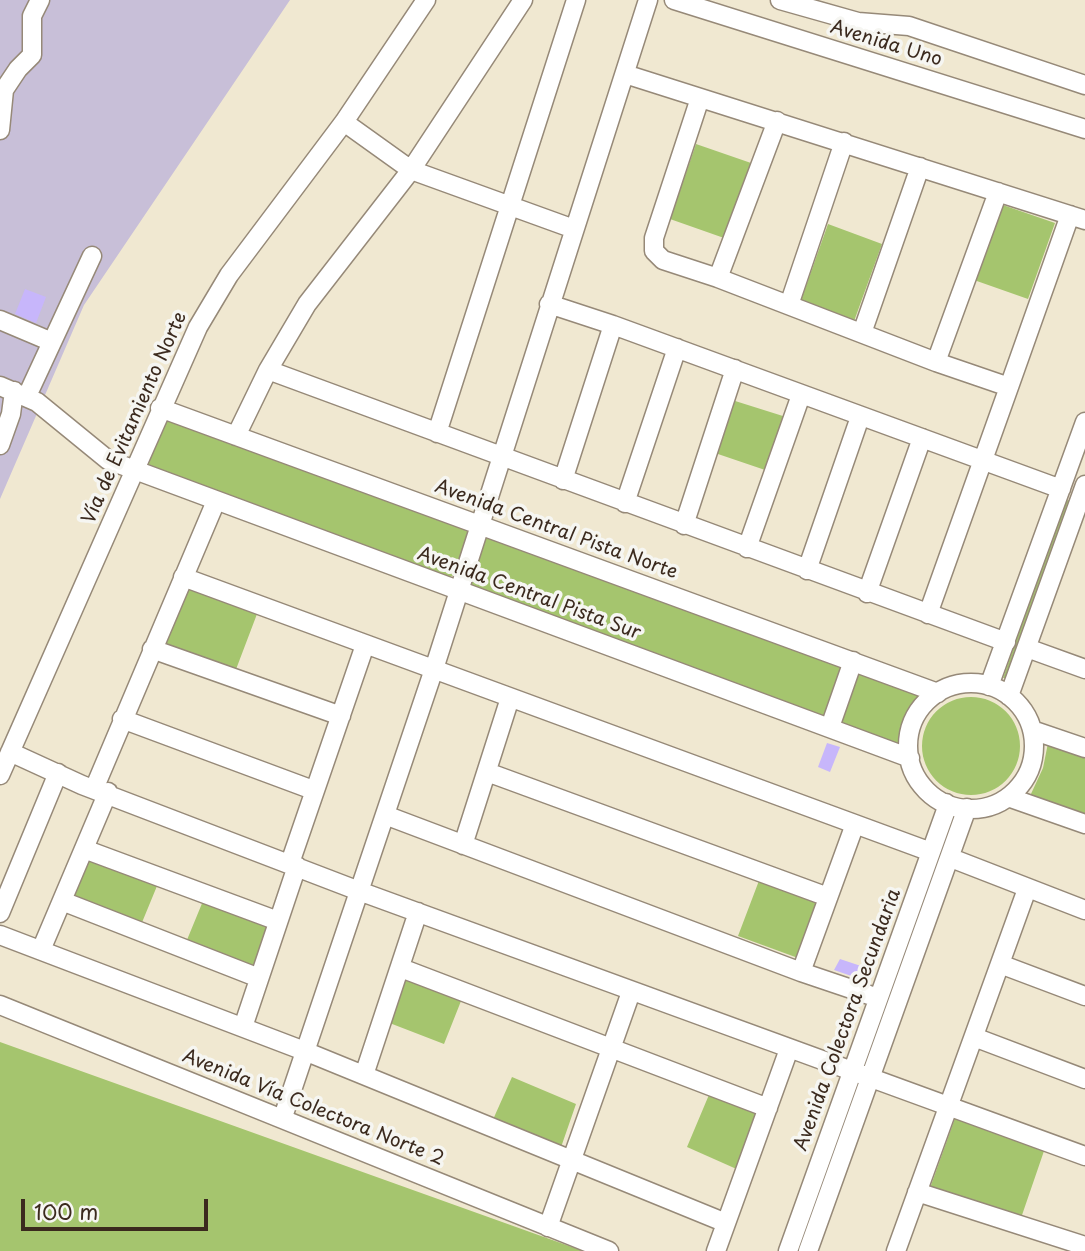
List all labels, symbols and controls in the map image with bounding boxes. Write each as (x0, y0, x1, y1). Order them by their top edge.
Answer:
street label: Avenida Uno (827, 16, 945, 72)
street label: Vía de Evitamiento Norte (78, 308, 192, 528)
street label: Avenida Central Pista Norte (432, 475, 680, 585)
street label: Avenida Central Pista Sur (414, 543, 644, 645)
street label: Avenida Colectora Secundaria (790, 886, 906, 1154)
street label: Avenida Vía Colectora Norte 2 (179, 1045, 447, 1171)
scale bar (24, 1184, 212, 1228)
text: 100 m (34, 1195, 98, 1227)

